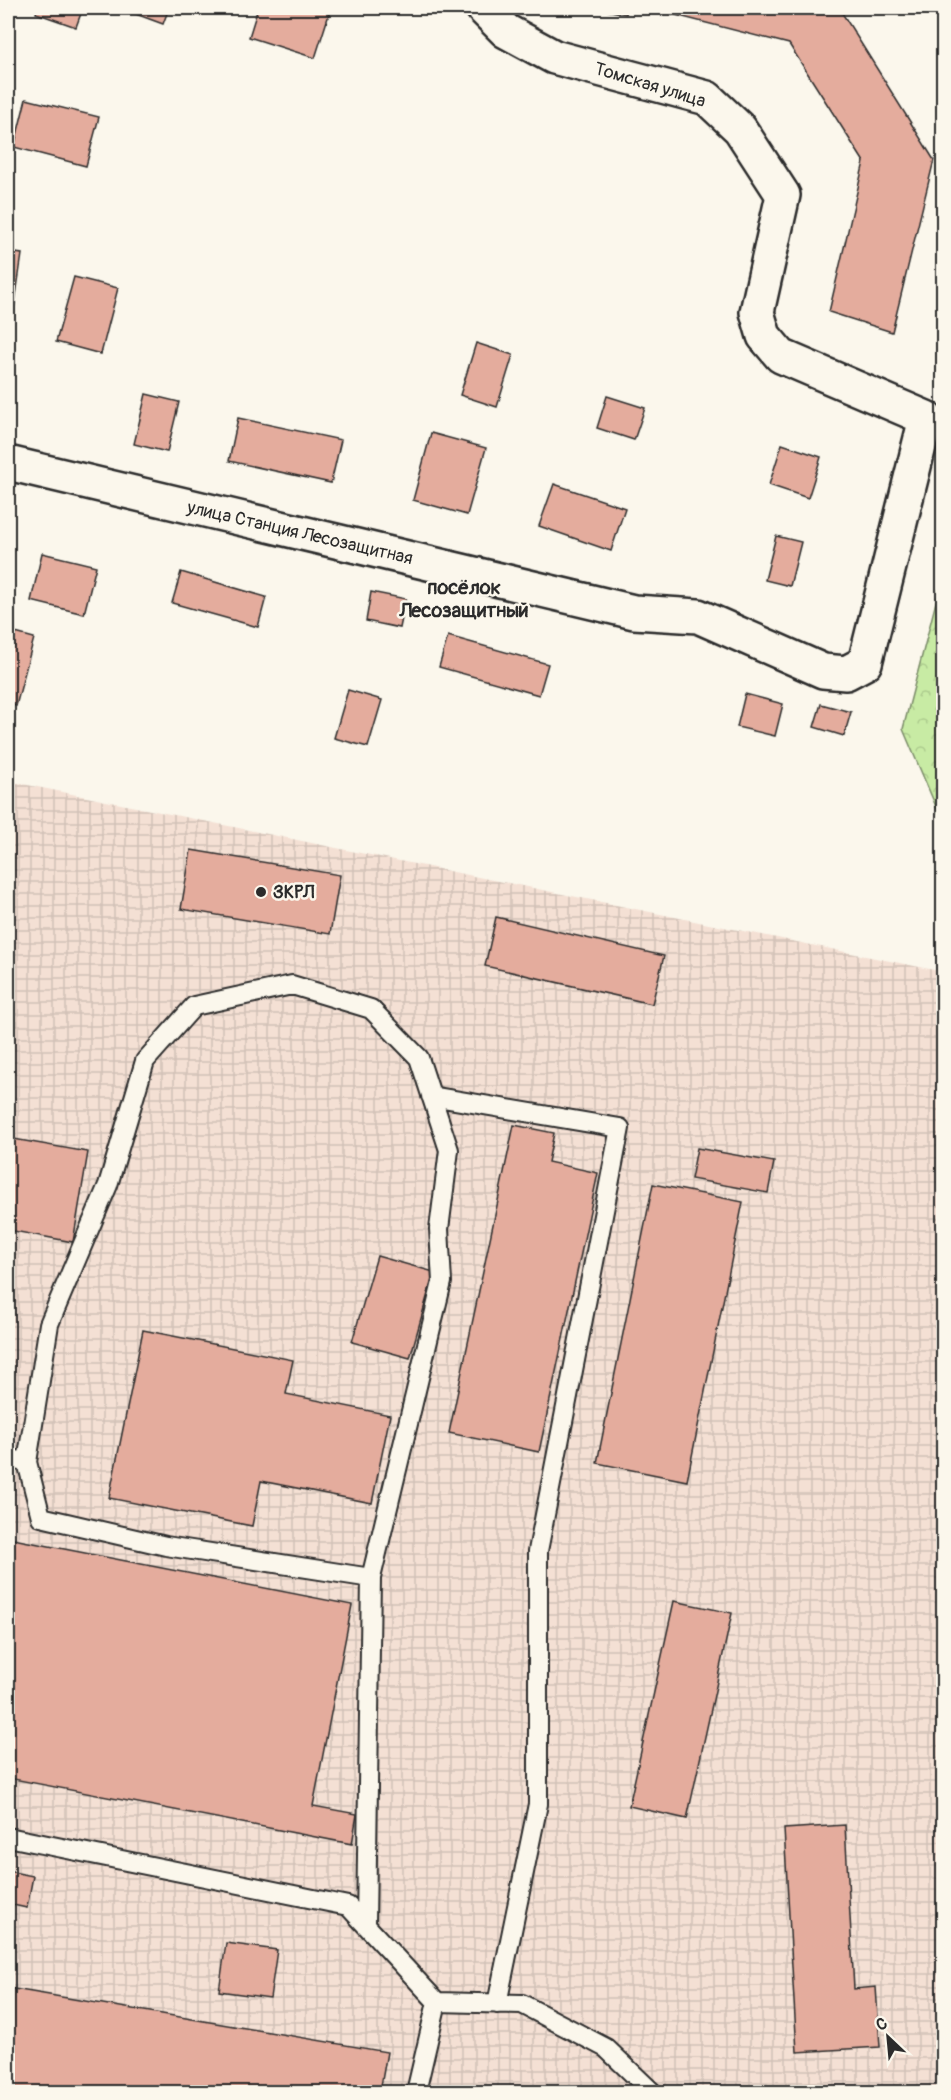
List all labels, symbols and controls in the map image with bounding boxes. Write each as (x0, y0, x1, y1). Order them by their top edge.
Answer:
street label: Томская улица (591, 57, 709, 113)
street label: улица Станция Лесозащитная (184, 496, 415, 570)
district label: посёлок Лесозащитный (398, 575, 529, 623)
place label: ЗКРЛ (273, 881, 315, 904)
marker: ЗКРЛ (254, 885, 268, 899)
north arrow (858, 2007, 918, 2067)
text: С (873, 2013, 891, 2036)

